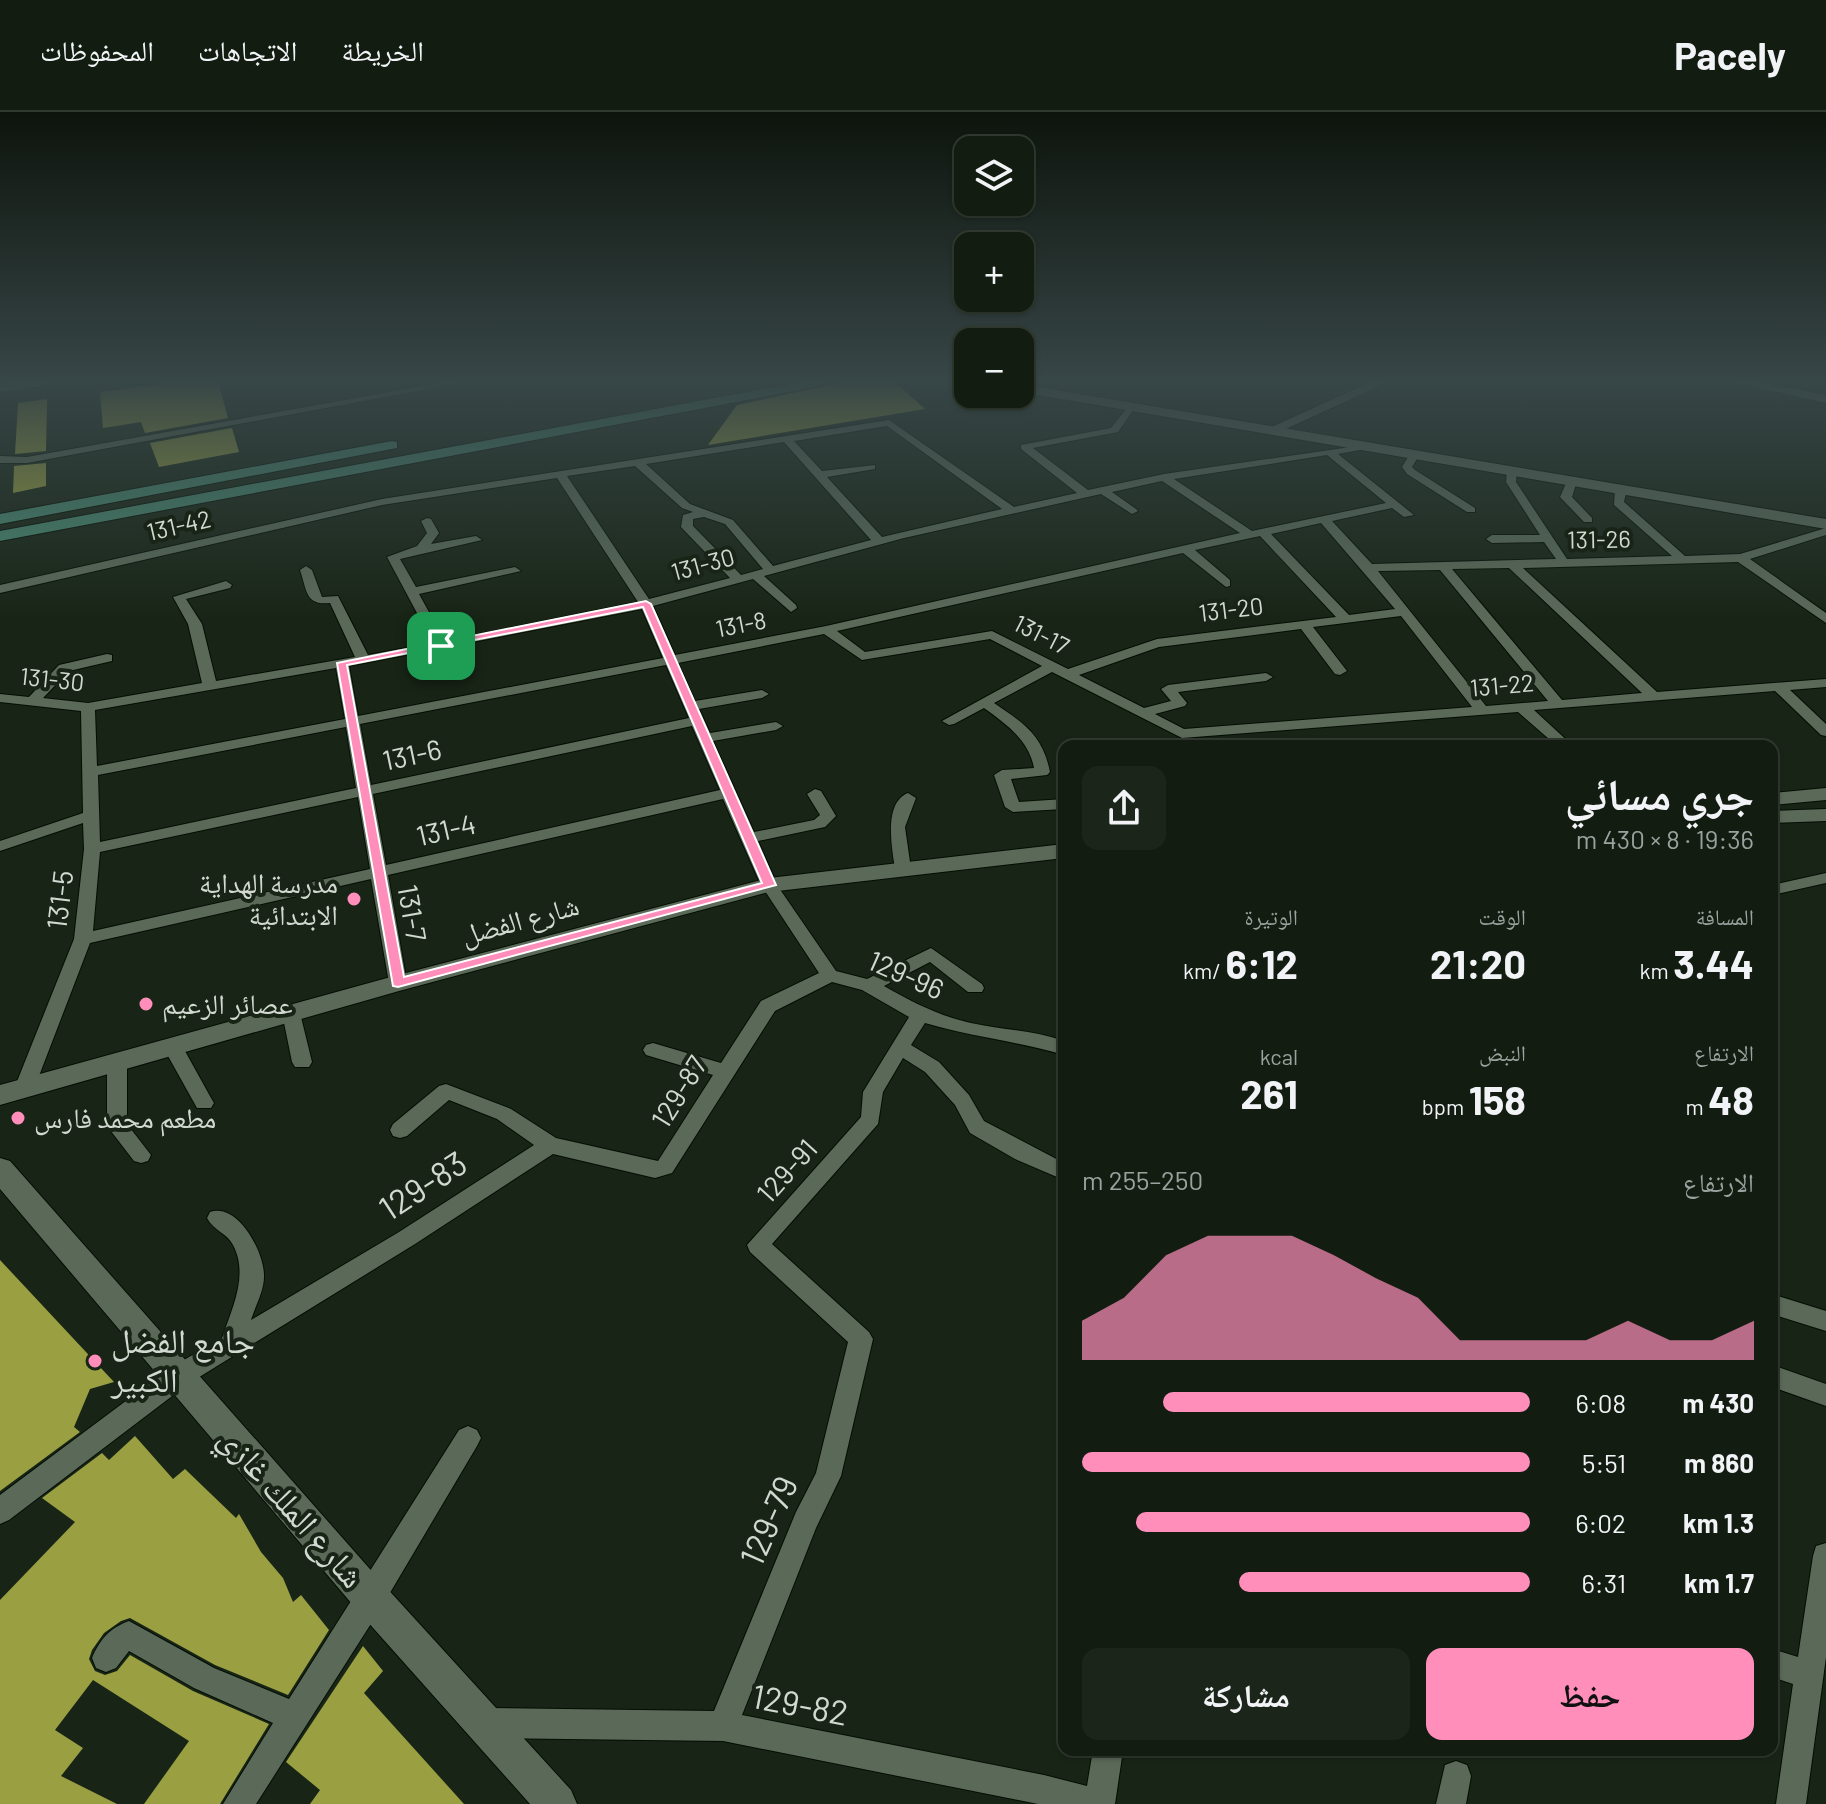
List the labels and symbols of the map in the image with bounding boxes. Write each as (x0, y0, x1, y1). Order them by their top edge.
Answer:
street label: 131-42 (144, 503, 213, 546)
street label: 131-26 (1567, 523, 1631, 554)
street label: 131-30 (668, 541, 737, 586)
street label: 131-20 (1197, 590, 1265, 627)
street label: 131-8 (713, 604, 768, 643)
street label: 131-17 (1009, 608, 1074, 660)
pin (407, 612, 475, 680)
street label: 131-30 (19, 661, 86, 696)
street label: 131-22 (1469, 667, 1535, 702)
street label: 131-6 (379, 731, 444, 777)
street label: 131-4 (413, 806, 479, 852)
place label: مدرسة الهداية الابتدائية (199, 865, 338, 931)
street label: 131-5 (39, 868, 79, 931)
street label: 131-7 (391, 882, 435, 944)
street label: شارع الفضل (457, 887, 583, 953)
marker: مدرسة الهداية الابتدائية (345, 890, 363, 908)
street label: 129-96 (863, 942, 950, 1006)
place label: عصائر الزعيم (162, 986, 293, 1023)
marker: عصائر الزعيم (137, 995, 155, 1013)
street label: 129-87 (643, 1049, 713, 1134)
place label: مطعم محمد فارس (34, 1100, 216, 1137)
marker: مطعم محمد فارس (9, 1109, 27, 1127)
street label: 129-91 (749, 1131, 824, 1209)
street label: 129-83 (371, 1141, 474, 1228)
place label: جامع الفضل الكبير (110, 1319, 255, 1400)
marker: جامع الفضل الكبير (86, 1352, 104, 1370)
street label: شارع الملك غازي (205, 1417, 374, 1601)
street label: 129-79 (730, 1469, 805, 1572)
street label: 129-82 (749, 1674, 852, 1733)

